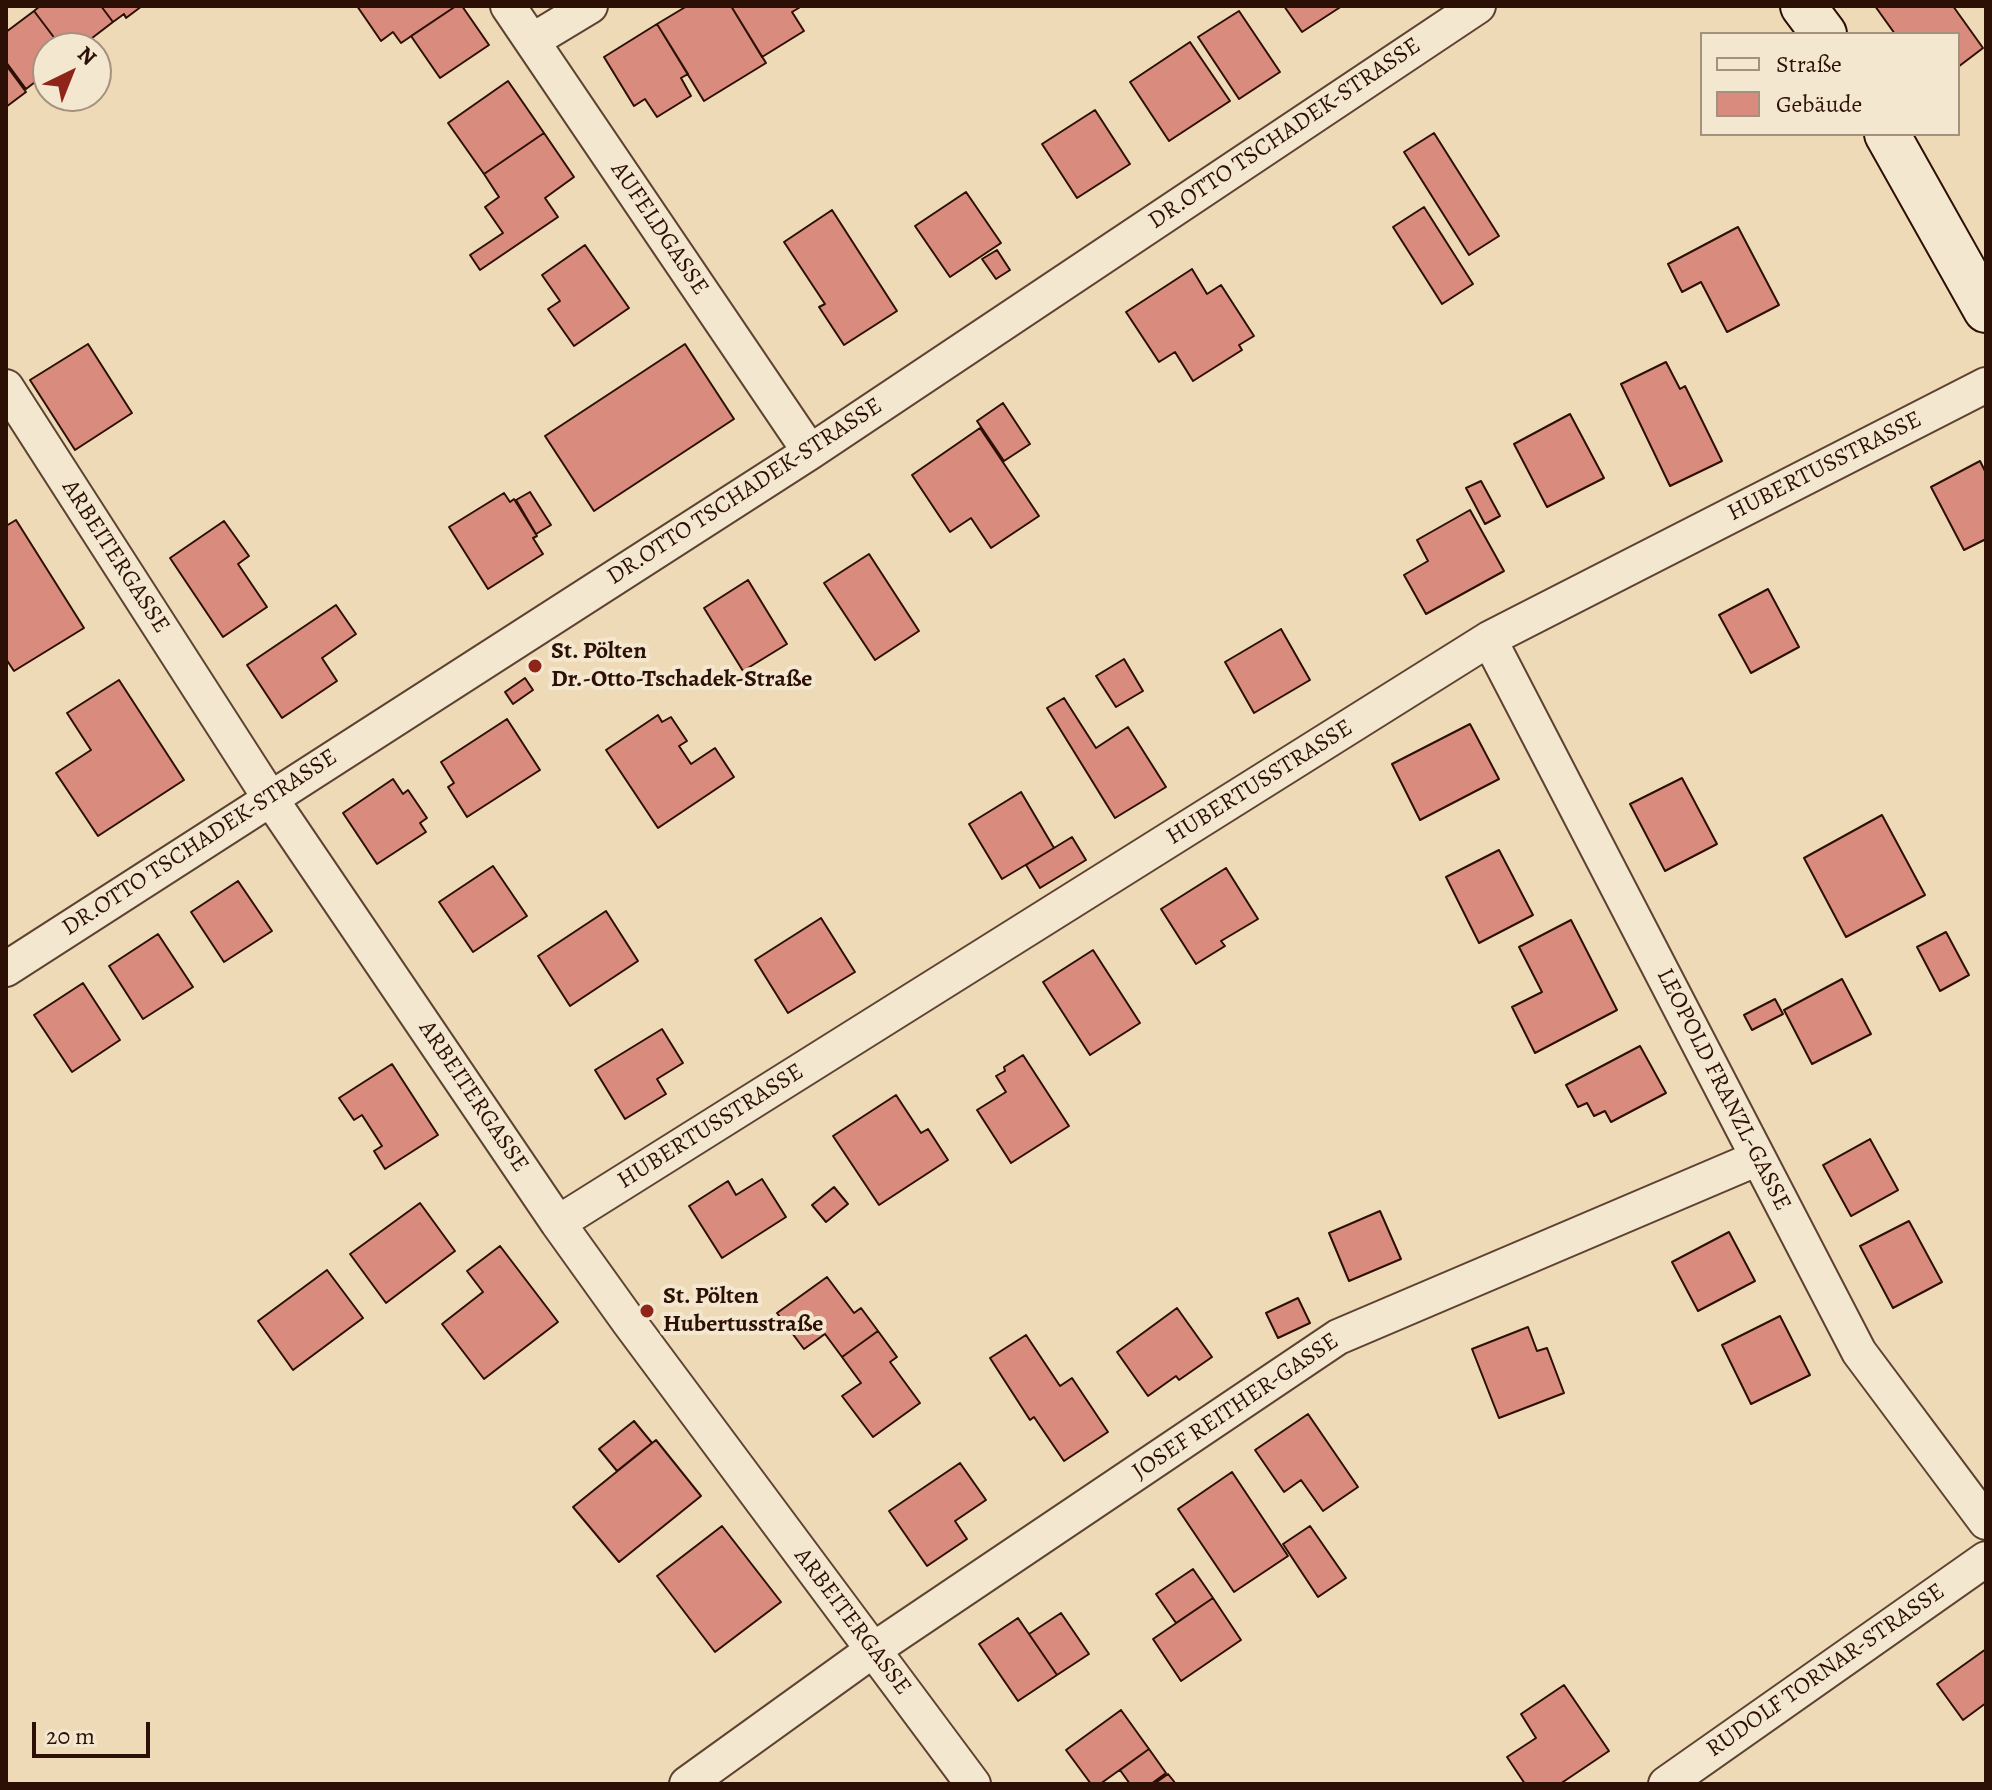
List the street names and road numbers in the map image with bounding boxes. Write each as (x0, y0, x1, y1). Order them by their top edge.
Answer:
street label: DR.OTTO TSCHADEK-STRASSE (1143, 32, 1427, 236)
street label: AUFELDGASSE (604, 157, 714, 301)
street label: DR.OTTO TSCHADEK-STRASSE (602, 392, 888, 592)
street label: HUBERTUSSTRASSE (1723, 406, 1927, 528)
street label: ARBEITERGASSE (55, 475, 175, 639)
street label: HUBERTUSSTRASSE (1162, 714, 1358, 852)
street label: DR.OTTO TSCHADEK-STRASSE (57, 743, 343, 943)
street label: LEOPOLD FRANZL-GASSE (1649, 964, 1797, 1216)
street label: ARBEITERGASSE (412, 1016, 534, 1178)
street label: HUBERTUSSTRASSE (613, 1058, 809, 1196)
street label: JOSEF REITHER-GASSE (1127, 1327, 1345, 1487)
street label: ARBEITERGASSE (787, 1543, 917, 1701)
street label: RUDOLF TORNAR-STRASSE (1701, 1578, 1951, 1764)

